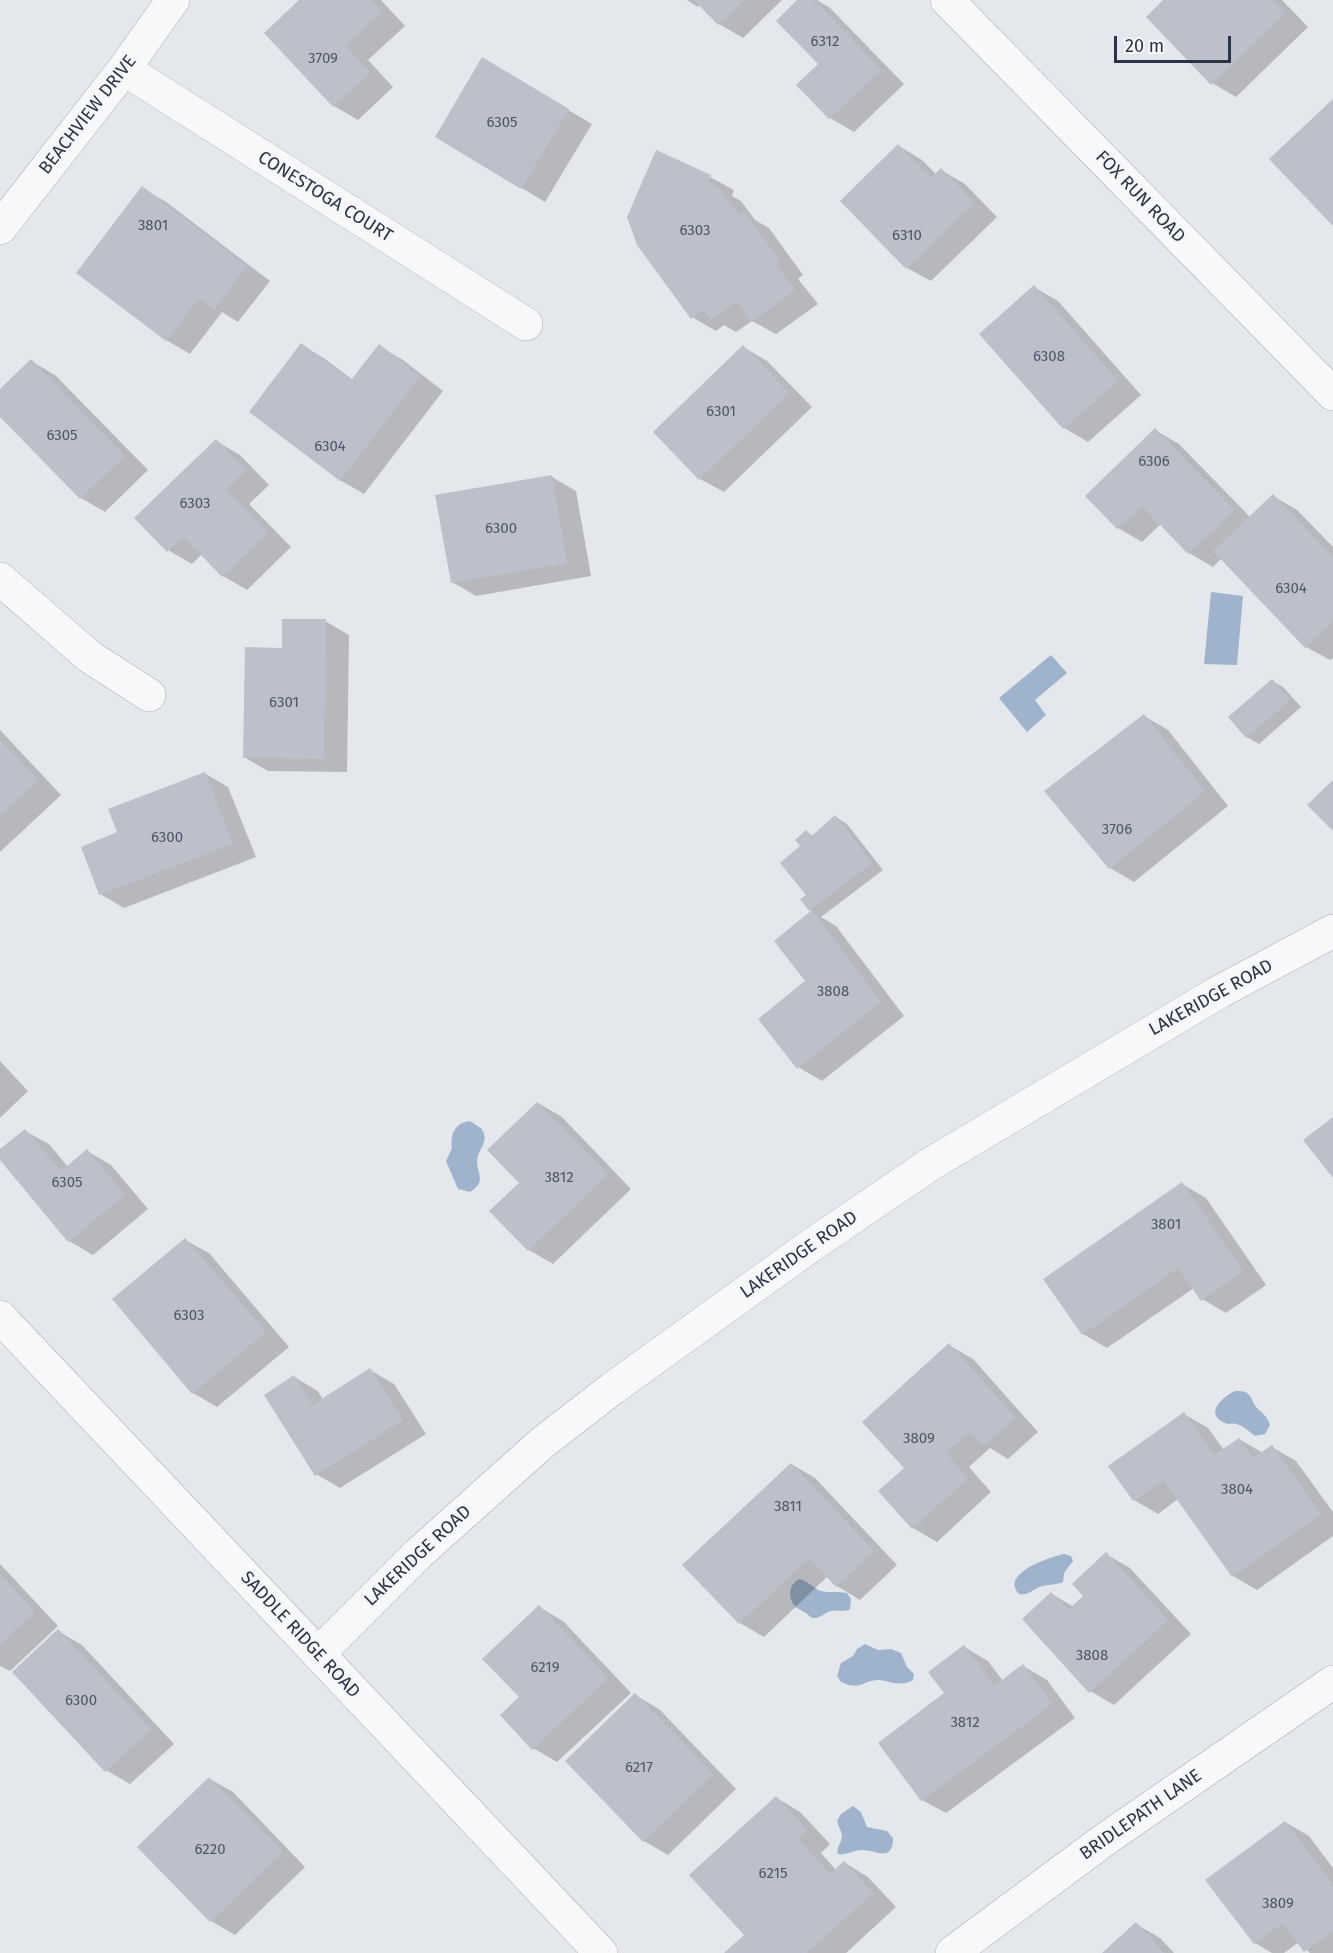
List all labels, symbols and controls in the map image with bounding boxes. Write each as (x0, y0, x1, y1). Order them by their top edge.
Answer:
scale bar (1117, 24, 1234, 62)
house number: 6312 (811, 33, 839, 51)
text: 20 m (1125, 35, 1164, 57)
house number: 3709 (308, 50, 338, 68)
street label: BEACHVIEW DRIVE (35, 51, 141, 179)
house number: 6305 (486, 114, 518, 132)
street label: FOX RUN ROAD (1091, 146, 1189, 248)
street label: CONESTOGA COURT (254, 147, 396, 247)
house number: 3801 (138, 217, 168, 235)
house number: 6303 (679, 222, 711, 240)
house number: 6310 (892, 227, 922, 245)
house number: 6308 (1033, 348, 1065, 366)
house number: 6301 (706, 403, 736, 421)
house number: 6305 (46, 427, 78, 445)
house number: 6304 (314, 438, 346, 456)
house number: 6306 (1138, 453, 1170, 471)
house number: 6303 (179, 495, 211, 513)
house number: 6300 (485, 520, 517, 538)
house number: 6304 (1275, 580, 1307, 598)
house number: 6301 (269, 694, 299, 712)
house number: 3706 (1102, 821, 1132, 839)
house number: 6300 (151, 829, 183, 847)
street label: LAKERIDGE ROAD (1145, 955, 1277, 1041)
house number: 3808 (817, 983, 849, 1001)
house number: 3812 (544, 1169, 574, 1187)
house number: 6305 (51, 1174, 83, 1192)
street label: LAKERIDGE ROAD (736, 1207, 862, 1303)
house number: 3801 (1151, 1216, 1181, 1234)
house number: 6303 (173, 1307, 205, 1325)
house number: 3809 (903, 1430, 935, 1448)
house number: 3804 (1221, 1481, 1253, 1499)
house number: 3811 (774, 1498, 802, 1516)
street label: LAKERIDGE ROAD (360, 1501, 476, 1611)
street label: SADDLE RIDGE ROAD (236, 1567, 364, 1703)
house number: 3808 (1076, 1647, 1108, 1665)
house number: 6219 (530, 1659, 560, 1677)
house number: 6300 (65, 1692, 97, 1710)
house number: 3812 (950, 1714, 980, 1732)
house number: 6217 (625, 1759, 653, 1777)
street label: BRIDLEPATH LANE (1076, 1765, 1206, 1865)
house number: 6220 (194, 1841, 226, 1859)
house number: 6215 (759, 1865, 787, 1883)
house number: 3809 (1262, 1895, 1294, 1913)

